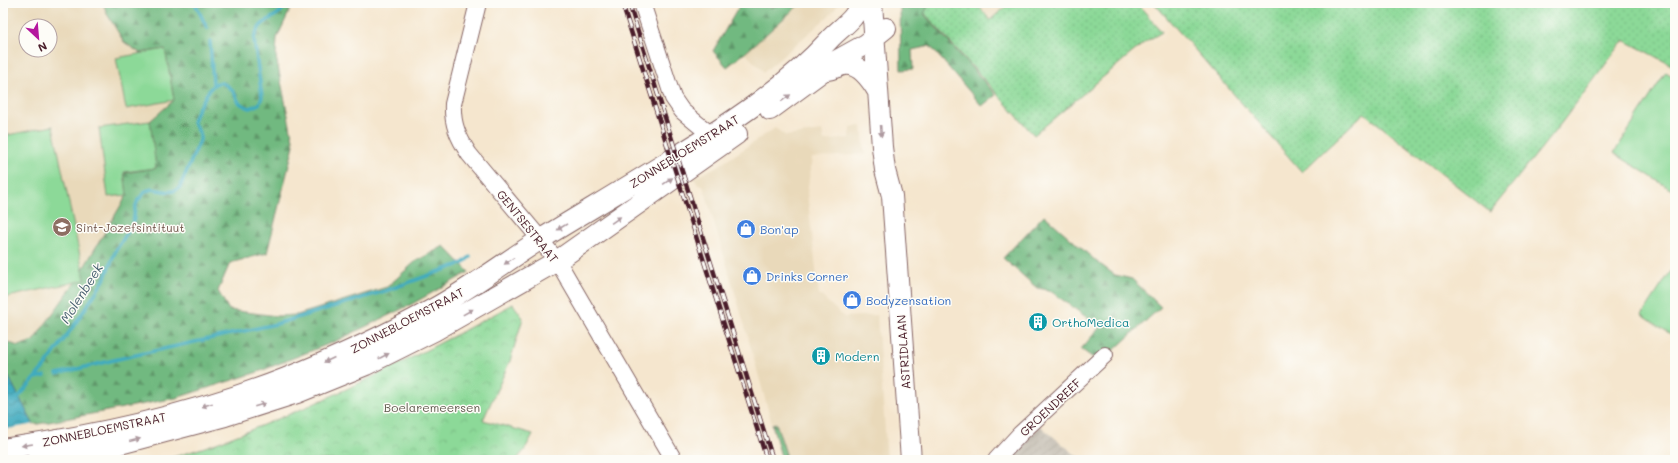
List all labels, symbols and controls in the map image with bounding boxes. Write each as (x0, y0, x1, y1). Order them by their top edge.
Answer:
north arrow (18, 18, 58, 58)
text: N (36, 39, 50, 56)
one-way arrow (780, 94, 791, 103)
street label: ZONNEBLOEMSTRAAT (626, 111, 742, 191)
one-way arrow (877, 125, 884, 137)
one-way arrow (663, 177, 673, 185)
street label: GENTSESTRAAT (494, 186, 563, 266)
school or university icon: Sint-Jozefsintituut (51, 216, 73, 238)
one-way arrow (610, 216, 621, 224)
shop icon: Bon'ap (735, 218, 757, 240)
place label: Sint-Jozefsintituut (76, 219, 185, 235)
place label: Bon'ap (760, 221, 799, 237)
one-way arrow (556, 223, 568, 230)
one-way arrow (503, 257, 514, 265)
water label: Molenbeek (56, 259, 107, 326)
shop icon: Drinks Corner (741, 265, 763, 287)
place label: Drinks Corner (766, 268, 848, 284)
street label: ZONNEBLOEMSTRAAT (347, 283, 467, 357)
shop icon: Bodyzensation (841, 289, 863, 311)
place label: Bodyzensation (866, 292, 951, 308)
one-way arrow (462, 309, 474, 315)
building icon: OrthoMedica (1027, 311, 1049, 333)
street label: ASTRIDLAAN (892, 314, 914, 390)
place label: OrthoMedica (1052, 314, 1130, 330)
building icon: Modern (810, 345, 832, 367)
place label: Modern (835, 348, 879, 364)
one-way arrow (379, 353, 390, 359)
one-way arrow (324, 357, 335, 363)
street label: GROENDREEF (1016, 374, 1084, 440)
park label: Boelaremeersen (384, 399, 480, 415)
one-way arrow (201, 402, 213, 408)
one-way arrow (254, 402, 266, 408)
street label: ZONNEBLOEMSTRAAT (41, 408, 168, 450)
one-way arrow (129, 437, 141, 443)
one-way arrow (20, 443, 33, 449)

